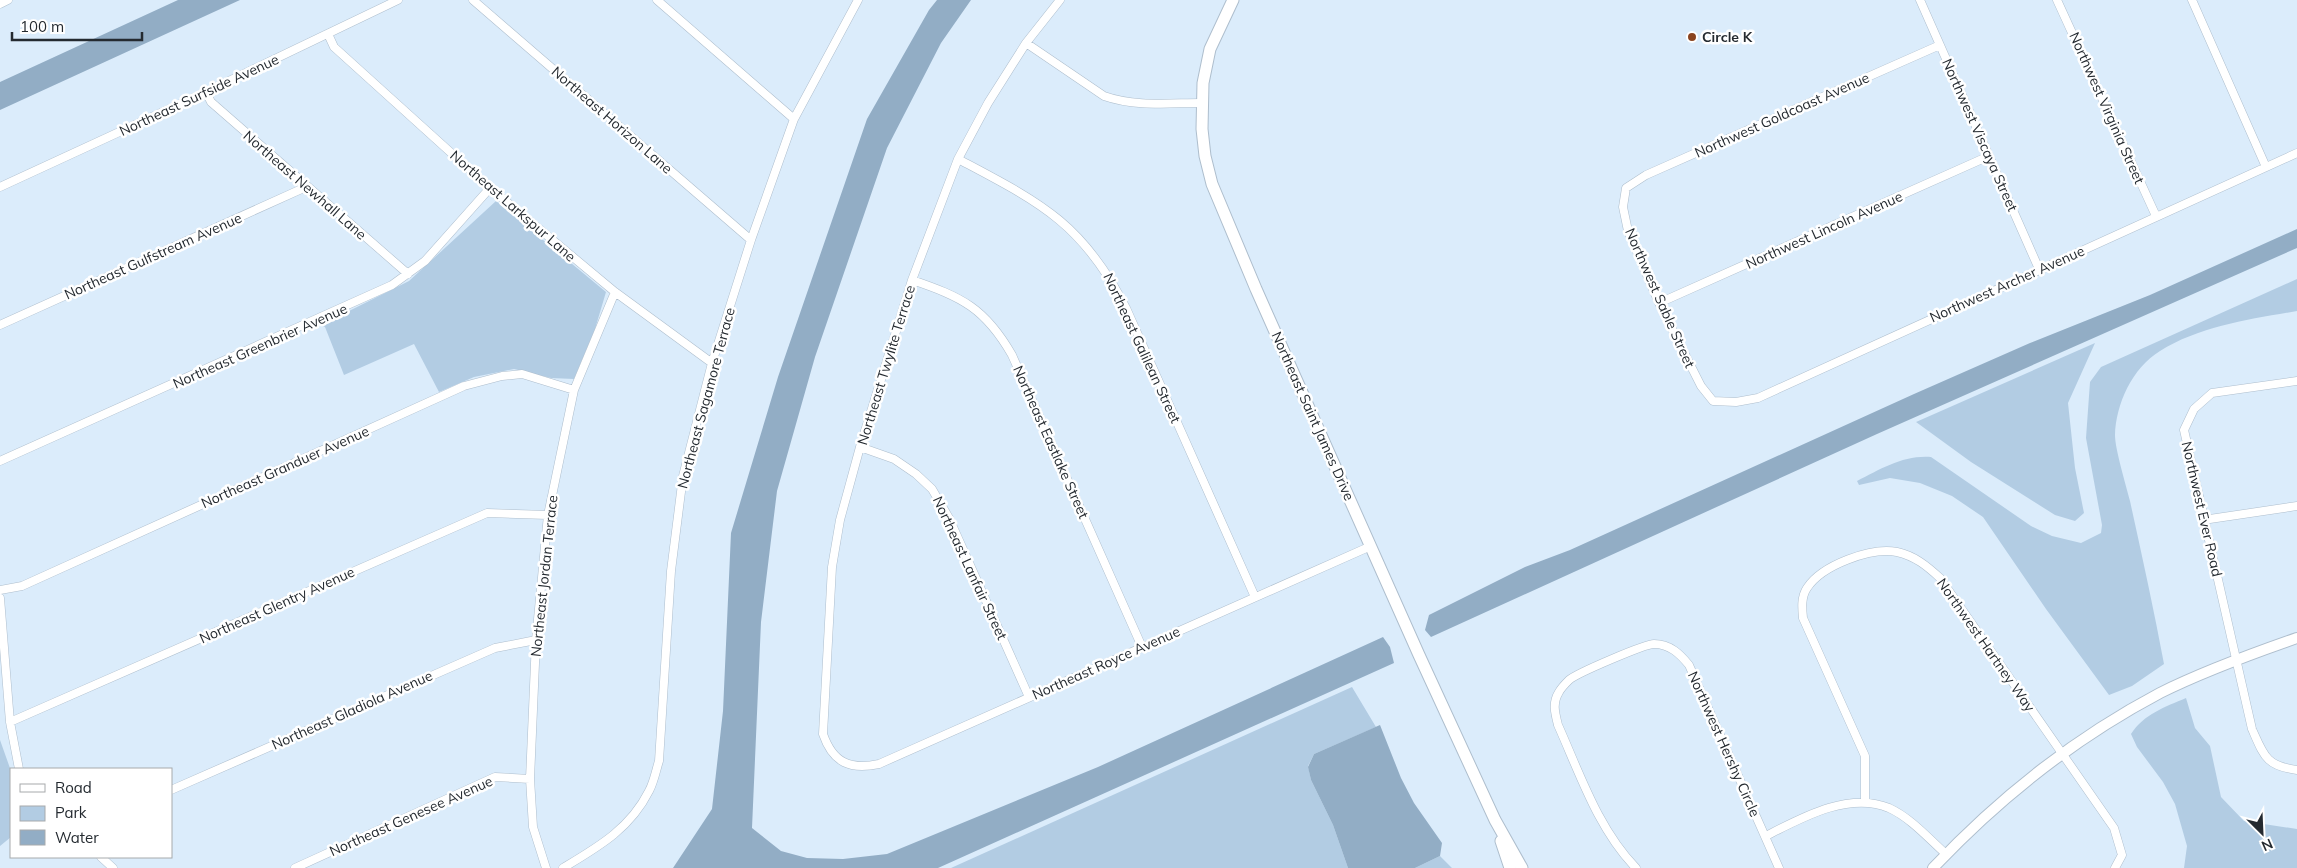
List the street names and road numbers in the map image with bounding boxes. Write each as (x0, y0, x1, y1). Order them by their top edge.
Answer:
street label: Northwest Virginia Street (2065, 29, 2149, 187)
street label: Northeast Surfside Avenue (116, 50, 282, 140)
street label: Northwest Viscaya Street (1938, 56, 2022, 214)
street label: Northeast Horizon Lane (548, 63, 676, 177)
street label: Northwest Goldcoast Avenue (1692, 68, 1872, 162)
street label: Northeast Newhall Lane (240, 127, 370, 243)
street label: Northeast Larkspur Lane (446, 147, 580, 265)
street label: Northwest Lincoln Avenue (1743, 187, 1905, 273)
street label: Northeast Gulfstream Avenue (62, 209, 244, 303)
street label: Northwest Sable Street (1621, 225, 1699, 371)
street label: Northwest Archer Avenue (1927, 242, 2087, 326)
street label: Northeast Galilean Street (1099, 270, 1185, 426)
street label: Northeast Twylite Terrace (853, 283, 919, 447)
street label: Northeast Greenbrier Avenue (170, 299, 350, 393)
street label: Northeast Sagamore Terrace (673, 305, 739, 491)
street label: Northeast Saint James Drive (1268, 329, 1358, 503)
street label: Northeast Eastlake Street (1009, 363, 1093, 521)
street label: Northeast Granduer Avenue (198, 422, 372, 512)
street label: Northwest Ever Road (2178, 440, 2226, 578)
street label: Northeast Lanfair Street (929, 493, 1011, 643)
street label: Northeast Jordan Terrace (527, 494, 561, 658)
street label: Northeast Glentry Avenue (197, 563, 357, 647)
street label: Northwest Hartney Way (1933, 575, 2039, 716)
street label: Northeast Royce Avenue (1029, 622, 1183, 704)
street label: Northeast Gladiola Avenue (269, 666, 435, 754)
street label: Northwest Hershy Circle (1684, 668, 1764, 820)
street label: Northeast Genesee Avenue (327, 772, 495, 860)

